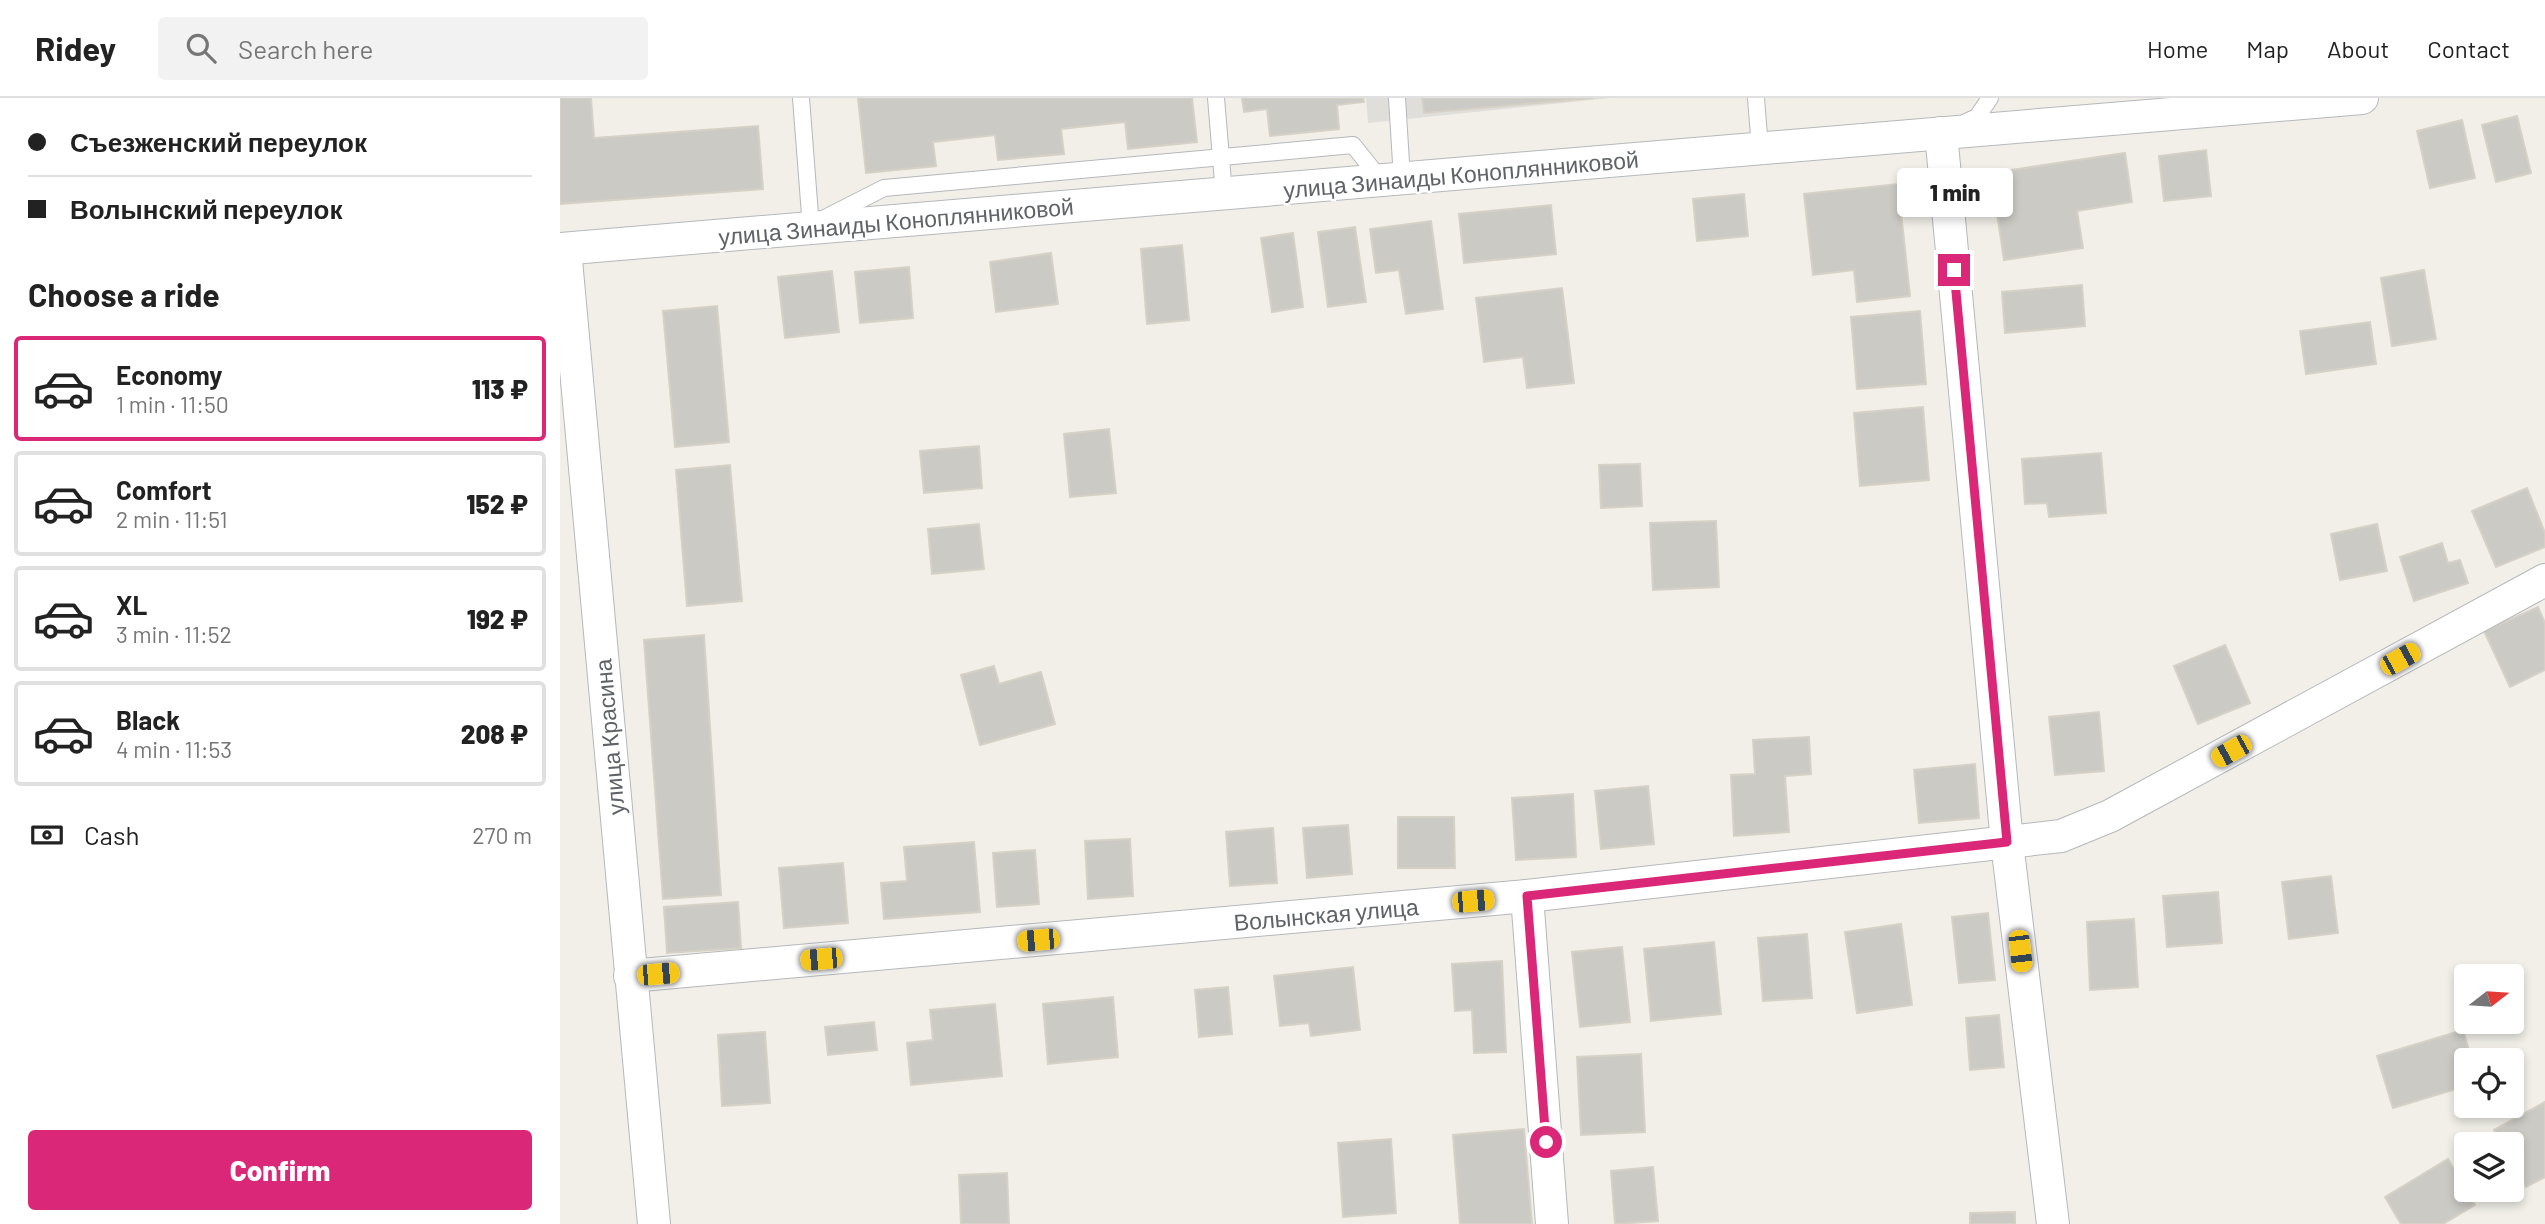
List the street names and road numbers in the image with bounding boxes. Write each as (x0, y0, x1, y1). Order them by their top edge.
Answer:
street label: улица Зинаиды Коноплянниковой (1282, 145, 1640, 203)
street label: улица Зинаиды Коноплянниковой (717, 192, 1075, 250)
street label: улица Красина (588, 658, 630, 816)
street label: Волынская улица (1232, 892, 1420, 936)

